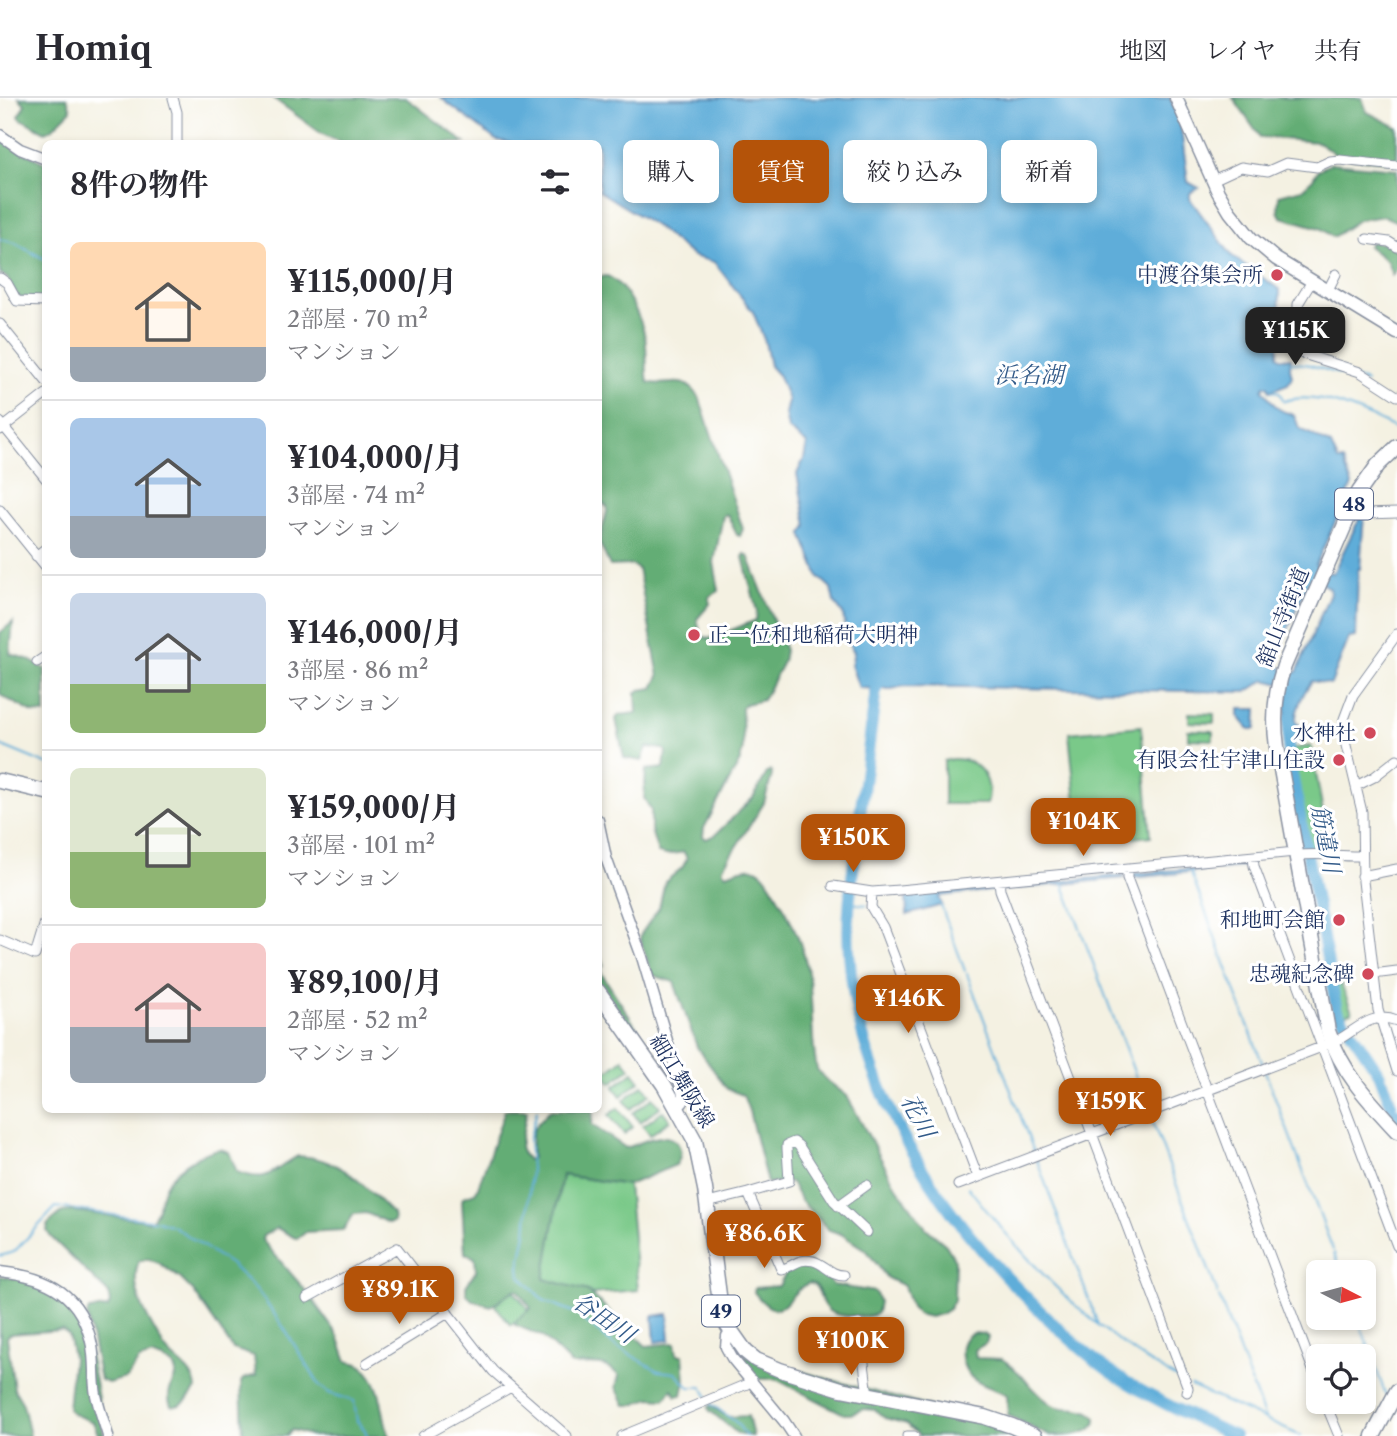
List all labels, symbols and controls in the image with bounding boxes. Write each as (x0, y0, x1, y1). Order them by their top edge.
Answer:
text: Homiq (35, 28, 152, 69)
text: 地図 (1119, 36, 1167, 65)
text: レイヤ (1205, 36, 1276, 65)
text: 共有 (1314, 36, 1362, 65)
chip: 購入 (623, 140, 719, 203)
chip: 賃貸 (733, 140, 829, 203)
chip: 絞り込み (843, 140, 987, 203)
chip: 新着 (1001, 140, 1097, 203)
icon: filters (536, 163, 574, 201)
text: 8件の物件 (70, 166, 208, 203)
place label: 中渡谷集会所 (1137, 262, 1263, 287)
text: ¥115,000/月 (287, 263, 457, 300)
marker: 中渡谷集会所 (1269, 267, 1285, 283)
icon: home (126, 270, 210, 354)
text: 2部屋 · 70 m² (287, 305, 428, 333)
pin: ¥115K (1246, 308, 1344, 367)
text: ¥115K (1261, 316, 1329, 344)
text: マンション (287, 338, 401, 366)
water label: 浜名湖 (995, 361, 1068, 389)
text: ¥104,000/月 (287, 439, 464, 476)
icon: home (126, 446, 210, 530)
text: 3部屋 · 74 m² (287, 481, 425, 509)
road number: 48 (1335, 488, 1373, 520)
text: マンション (287, 514, 401, 542)
street label: 舘山寺街道 (1251, 563, 1314, 670)
text: ¥146,000/月 (287, 614, 463, 651)
icon: home (126, 621, 210, 705)
place label: 正一位和地稲荷大明神 (708, 622, 918, 647)
marker: 正一位和地稲荷大明神 (686, 627, 702, 643)
text: 3部屋 · 86 m² (287, 656, 428, 684)
text: マンション (287, 689, 401, 717)
place label: 水神社 (1293, 720, 1356, 745)
marker: 水神社 (1362, 725, 1378, 741)
place label: 有限会社宇津山住設 (1136, 747, 1325, 772)
marker: 有限会社宇津山住設 (1331, 752, 1347, 768)
text: ¥159,000/月 (287, 789, 460, 826)
icon: home (126, 796, 210, 880)
pin: ¥104K (1034, 798, 1132, 858)
water label: 筋違川 (1306, 802, 1347, 878)
text: ¥104K (1047, 807, 1119, 835)
pin: ¥150K (804, 814, 902, 874)
text: ¥150K (817, 823, 889, 851)
text: 3部屋 · 101 m² (287, 831, 435, 859)
text: マンション (287, 864, 401, 892)
place label: 和地町会館 (1220, 907, 1325, 932)
marker: 和地町会館 (1331, 912, 1347, 928)
place label: 忠魂紀念碑 (1249, 961, 1354, 986)
text: ¥89,100/月 (287, 964, 443, 1001)
marker: 忠魂紀念碑 (1360, 966, 1376, 982)
icon: home (126, 971, 210, 1055)
pin: ¥146K (859, 976, 957, 1035)
text: ¥146K (872, 984, 944, 1012)
text: 2部屋 · 52 m² (287, 1006, 428, 1034)
street label: 細江舞阪線 (645, 1029, 720, 1132)
text: マンション (287, 1039, 401, 1067)
pin: ¥159K (1061, 1079, 1159, 1138)
text: ¥159K (1075, 1087, 1145, 1115)
water label: 花川 (895, 1089, 943, 1146)
pin: ¥86.6K (707, 1210, 821, 1270)
text: ¥86.6K (723, 1219, 805, 1247)
north arrow (1306, 1260, 1376, 1330)
map controls (1306, 1260, 1376, 1414)
pin: ¥89.1K (342, 1266, 456, 1326)
text: ¥89.1K (360, 1275, 438, 1303)
water label: 谷田川 (568, 1287, 643, 1351)
road number: 49 (702, 1296, 740, 1326)
pin: ¥100K (802, 1318, 900, 1377)
text: ¥100K (814, 1326, 888, 1354)
button: locate (1306, 1344, 1376, 1414)

